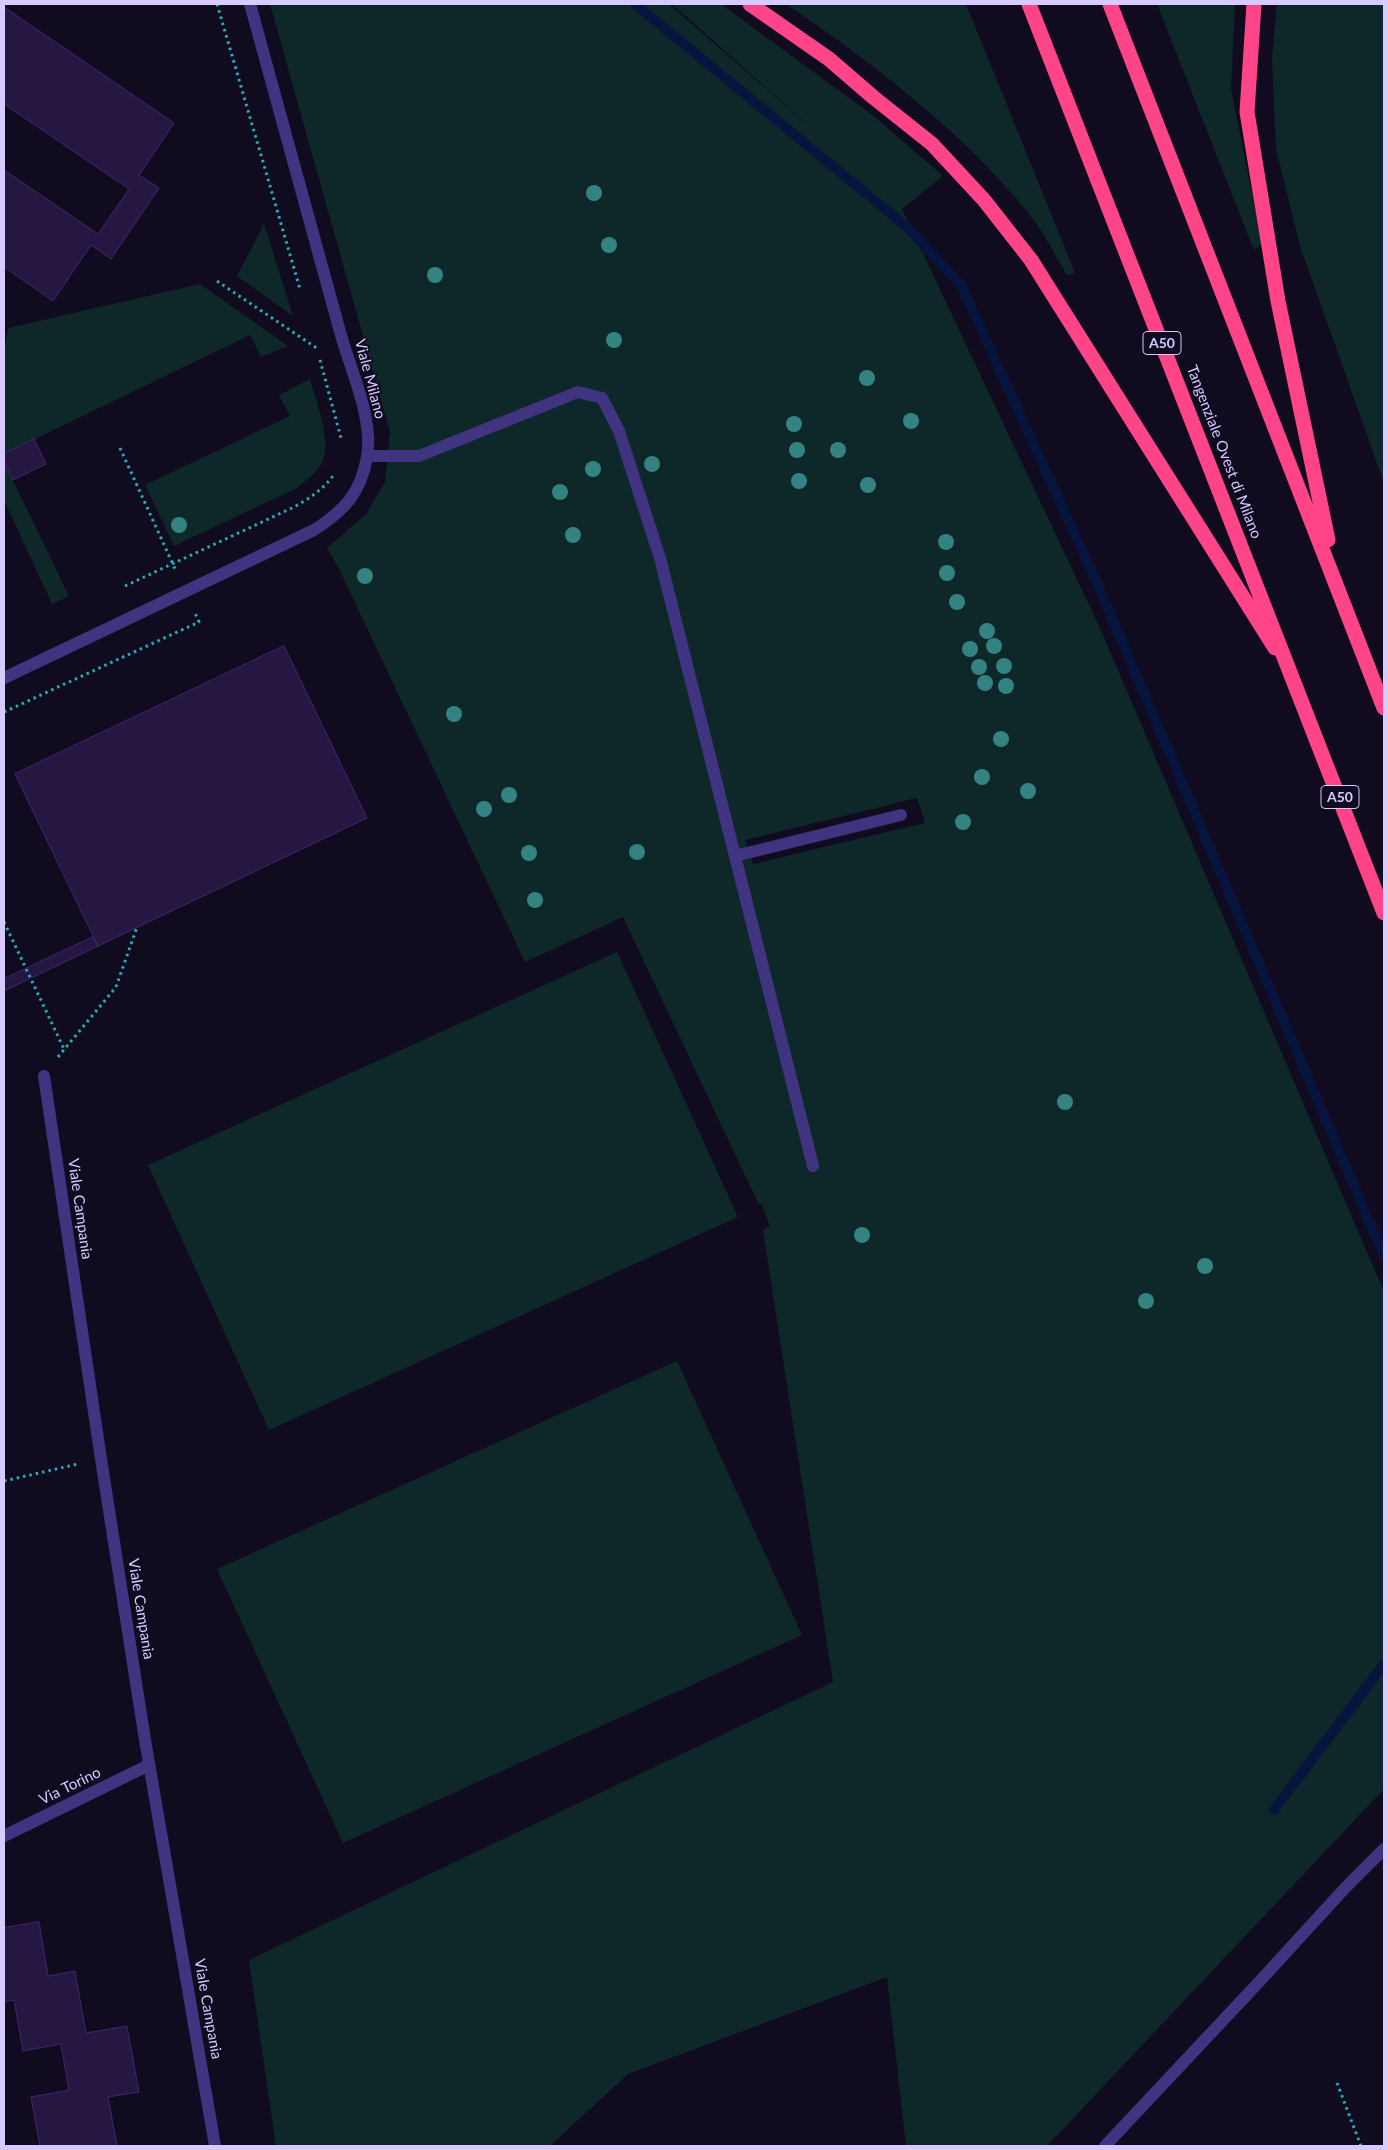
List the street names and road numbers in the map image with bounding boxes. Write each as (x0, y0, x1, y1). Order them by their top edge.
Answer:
road number: A50 (1143, 332, 1181, 354)
street label: Viale Milano (351, 337, 389, 421)
street label: Tangenziale Ovest di Milano (1183, 363, 1265, 541)
road number: A50 (1321, 786, 1359, 809)
street label: Viale Campania (64, 1157, 96, 1261)
street label: Viale Campania (124, 1557, 158, 1661)
street label: Via Torino (36, 1763, 104, 1809)
street label: Viale Campania (190, 1957, 226, 2061)

